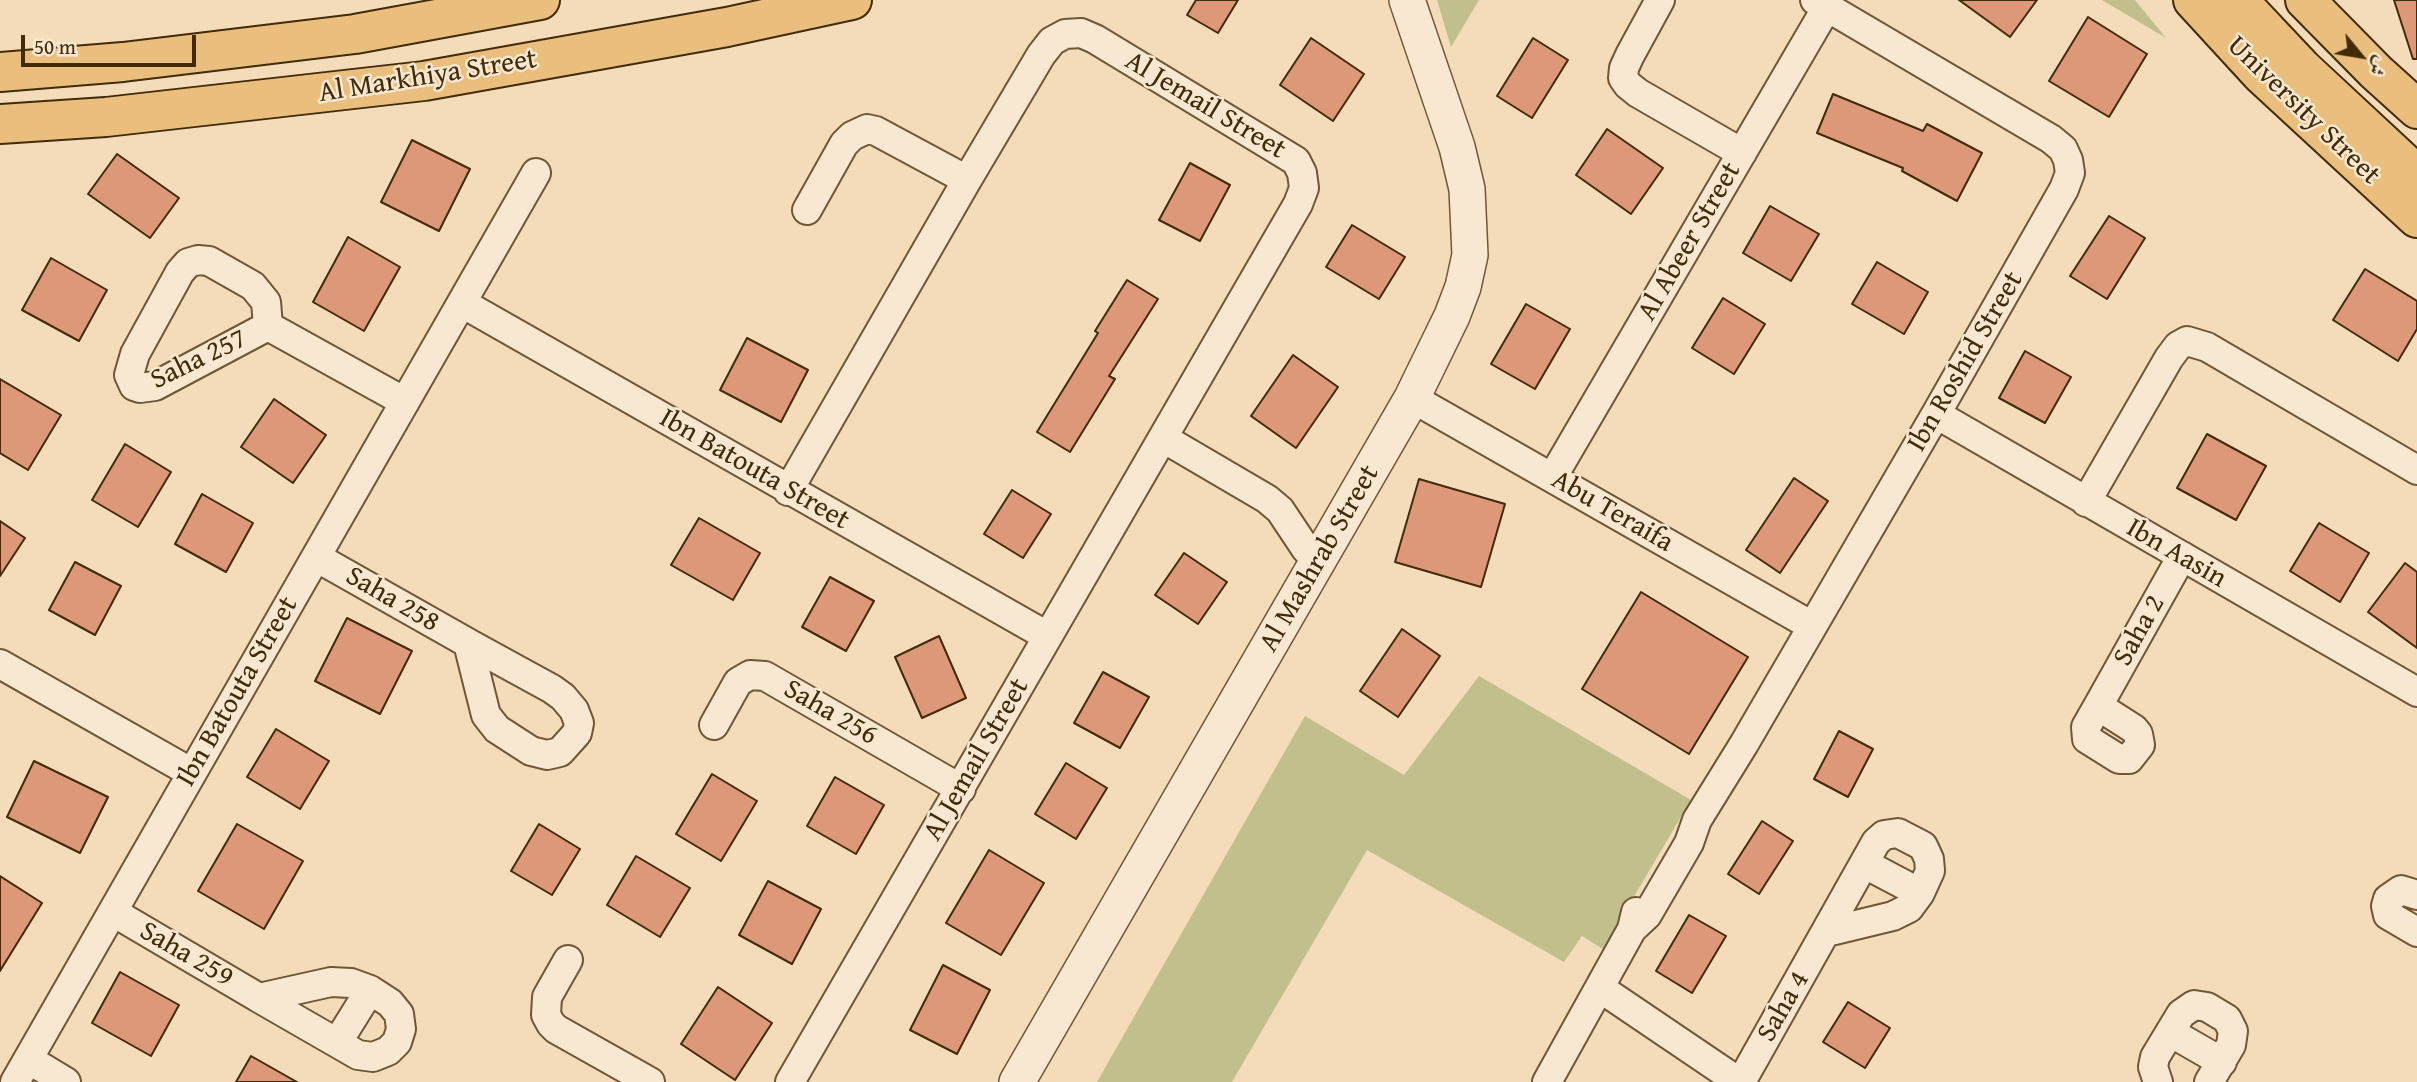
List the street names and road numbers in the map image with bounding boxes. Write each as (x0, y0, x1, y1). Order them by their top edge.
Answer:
street label: University Street (2219, 30, 2387, 192)
street label: Al Markhiya Street (317, 43, 539, 111)
street label: Al Jemail Street (1118, 45, 1292, 167)
street label: Al Abeer Street (1631, 157, 1749, 327)
street label: Ibn Roshid Street (1901, 266, 2031, 458)
street label: Saha 257 (146, 322, 252, 398)
street label: Ibn Batouta Street (653, 402, 855, 538)
street label: Al Mashrab Street (1253, 460, 1387, 658)
street label: Abu Teraifa (1545, 464, 1679, 560)
street label: Ibn Aasin (2120, 512, 2232, 596)
street label: Saha 258 (339, 560, 445, 640)
street label: Saha 2 (2107, 590, 2173, 672)
street label: Ibn Batouta Street (170, 591, 306, 793)
street label: Saha 256 (777, 673, 883, 753)
street label: Al Jemail Street (917, 673, 1037, 847)
street label: Saha 259 (133, 915, 239, 995)
street label: Saha 4 (1751, 966, 1817, 1048)

